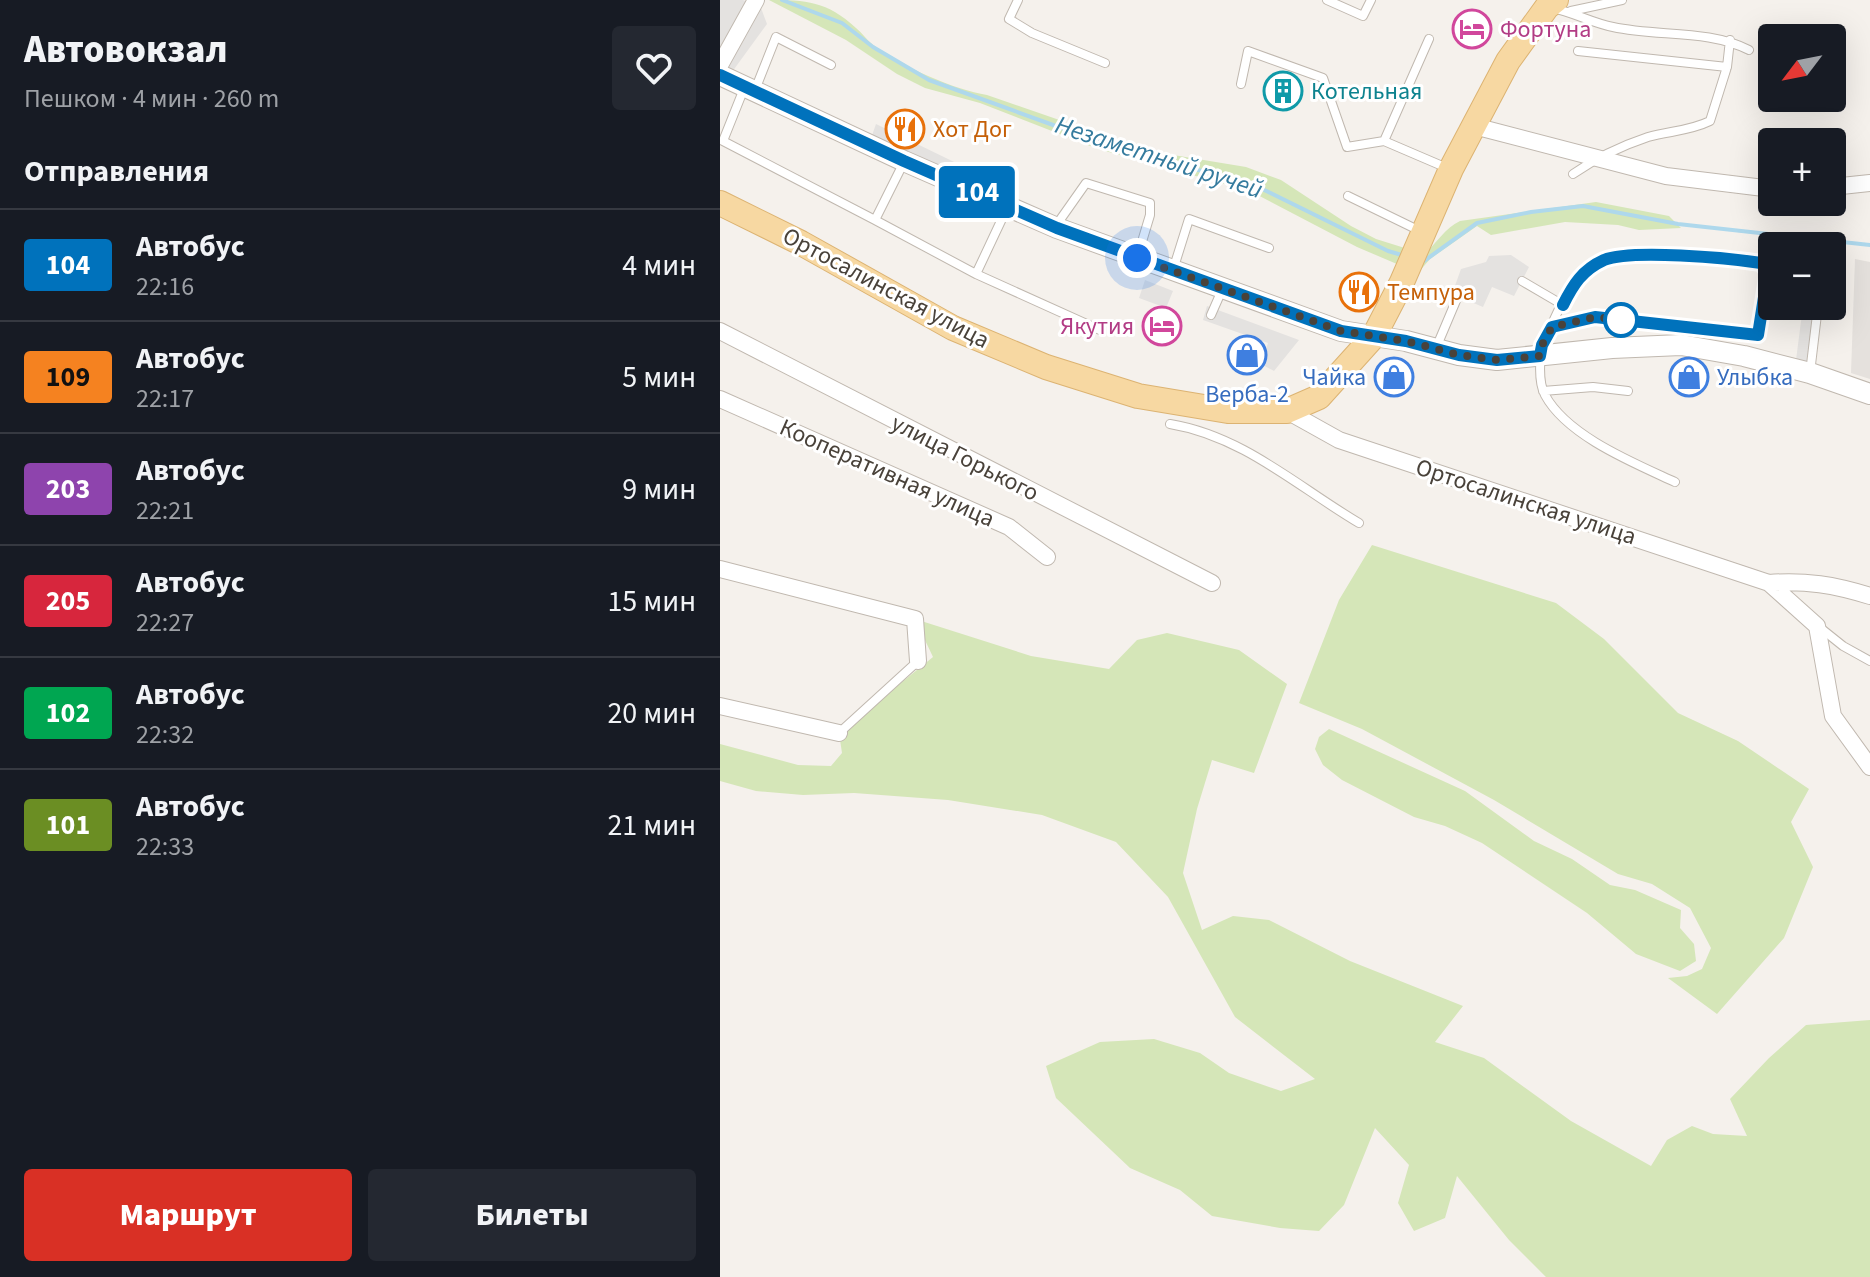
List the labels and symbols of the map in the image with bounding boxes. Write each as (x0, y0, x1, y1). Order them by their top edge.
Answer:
hotel icon: Фортуна (1451, 8, 1493, 50)
place label: Фортуна (1500, 12, 1591, 47)
north arrow (1758, 24, 1846, 112)
building icon: Котельная (1262, 70, 1304, 112)
place label: Котельная (1311, 74, 1422, 109)
water label: Незаметный ручей (1050, 106, 1268, 208)
restaurant icon: Хот Дог (884, 108, 926, 150)
place label: Хот Дог (933, 112, 1012, 147)
line badge: 104 (931, 166, 1023, 218)
street label: Ортосалинская улица (776, 219, 996, 357)
your location (1117, 238, 1157, 278)
restaurant icon: Темпура (1338, 271, 1380, 313)
place label: Темпура (1387, 275, 1475, 310)
unlabelled marker (1604, 303, 1638, 337)
hotel icon: Якутия (1141, 305, 1183, 347)
place label: Якутия (1060, 309, 1134, 344)
shop icon: Верба-2 (1226, 334, 1268, 376)
shop icon: Чайка (1373, 356, 1415, 398)
shop icon: Улыбка (1668, 356, 1710, 398)
place label: Чайка (1302, 360, 1366, 395)
place label: Улыбка (1717, 360, 1793, 395)
place label: Верба-2 (1205, 377, 1289, 412)
street label: улица Горького (885, 406, 1045, 510)
street label: Кооперативная улица (774, 410, 1000, 536)
street label: Ортосалинская улица (1411, 450, 1641, 554)

